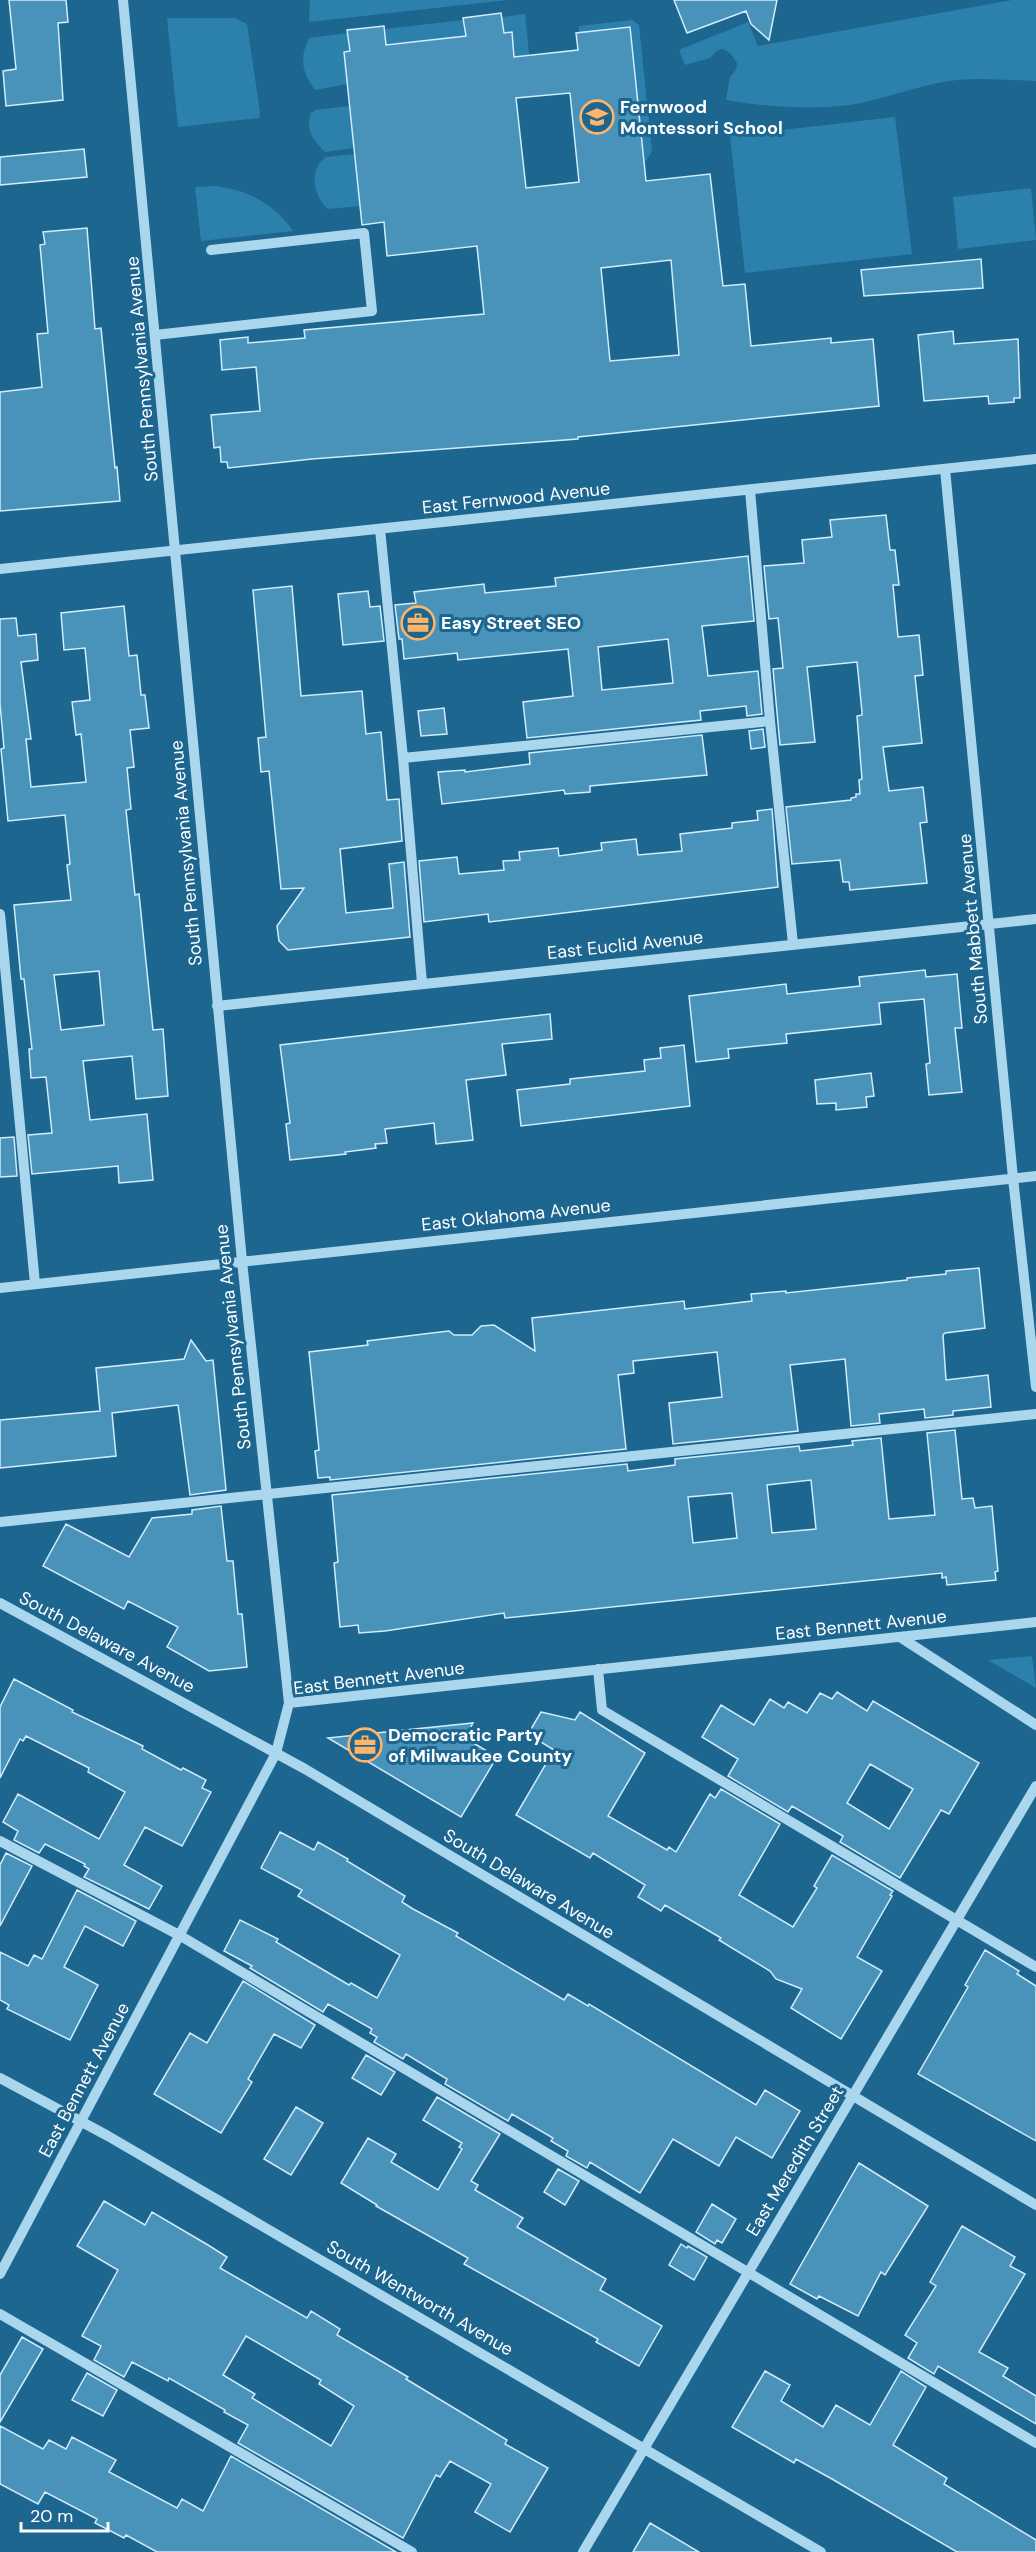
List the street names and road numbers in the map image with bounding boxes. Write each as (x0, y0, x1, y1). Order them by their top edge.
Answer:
street label: South Pennsylvania Avenue (120, 255, 164, 483)
street label: East Fernwood Avenue (421, 476, 611, 520)
street label: South Pennsylvania Avenue (164, 739, 208, 967)
street label: South Mabbett Avenue (953, 833, 993, 1025)
street label: East Euclid Avenue (546, 925, 704, 965)
street label: East Oklahoma Avenue (420, 1193, 612, 1237)
street label: South Pennsylvania Avenue (209, 1223, 257, 1451)
street label: South Delaware Avenue (15, 1585, 199, 1699)
street label: East Bennett Avenue (774, 1604, 948, 1646)
street label: East Bennett Avenue (292, 1656, 466, 1700)
street label: South Delaware Avenue (439, 1823, 619, 1945)
street label: East Bennett Avenue (33, 1998, 135, 2162)
street label: East Meredith Street (741, 2081, 849, 2241)
street label: South Wentworth Avenue (322, 2235, 518, 2361)

